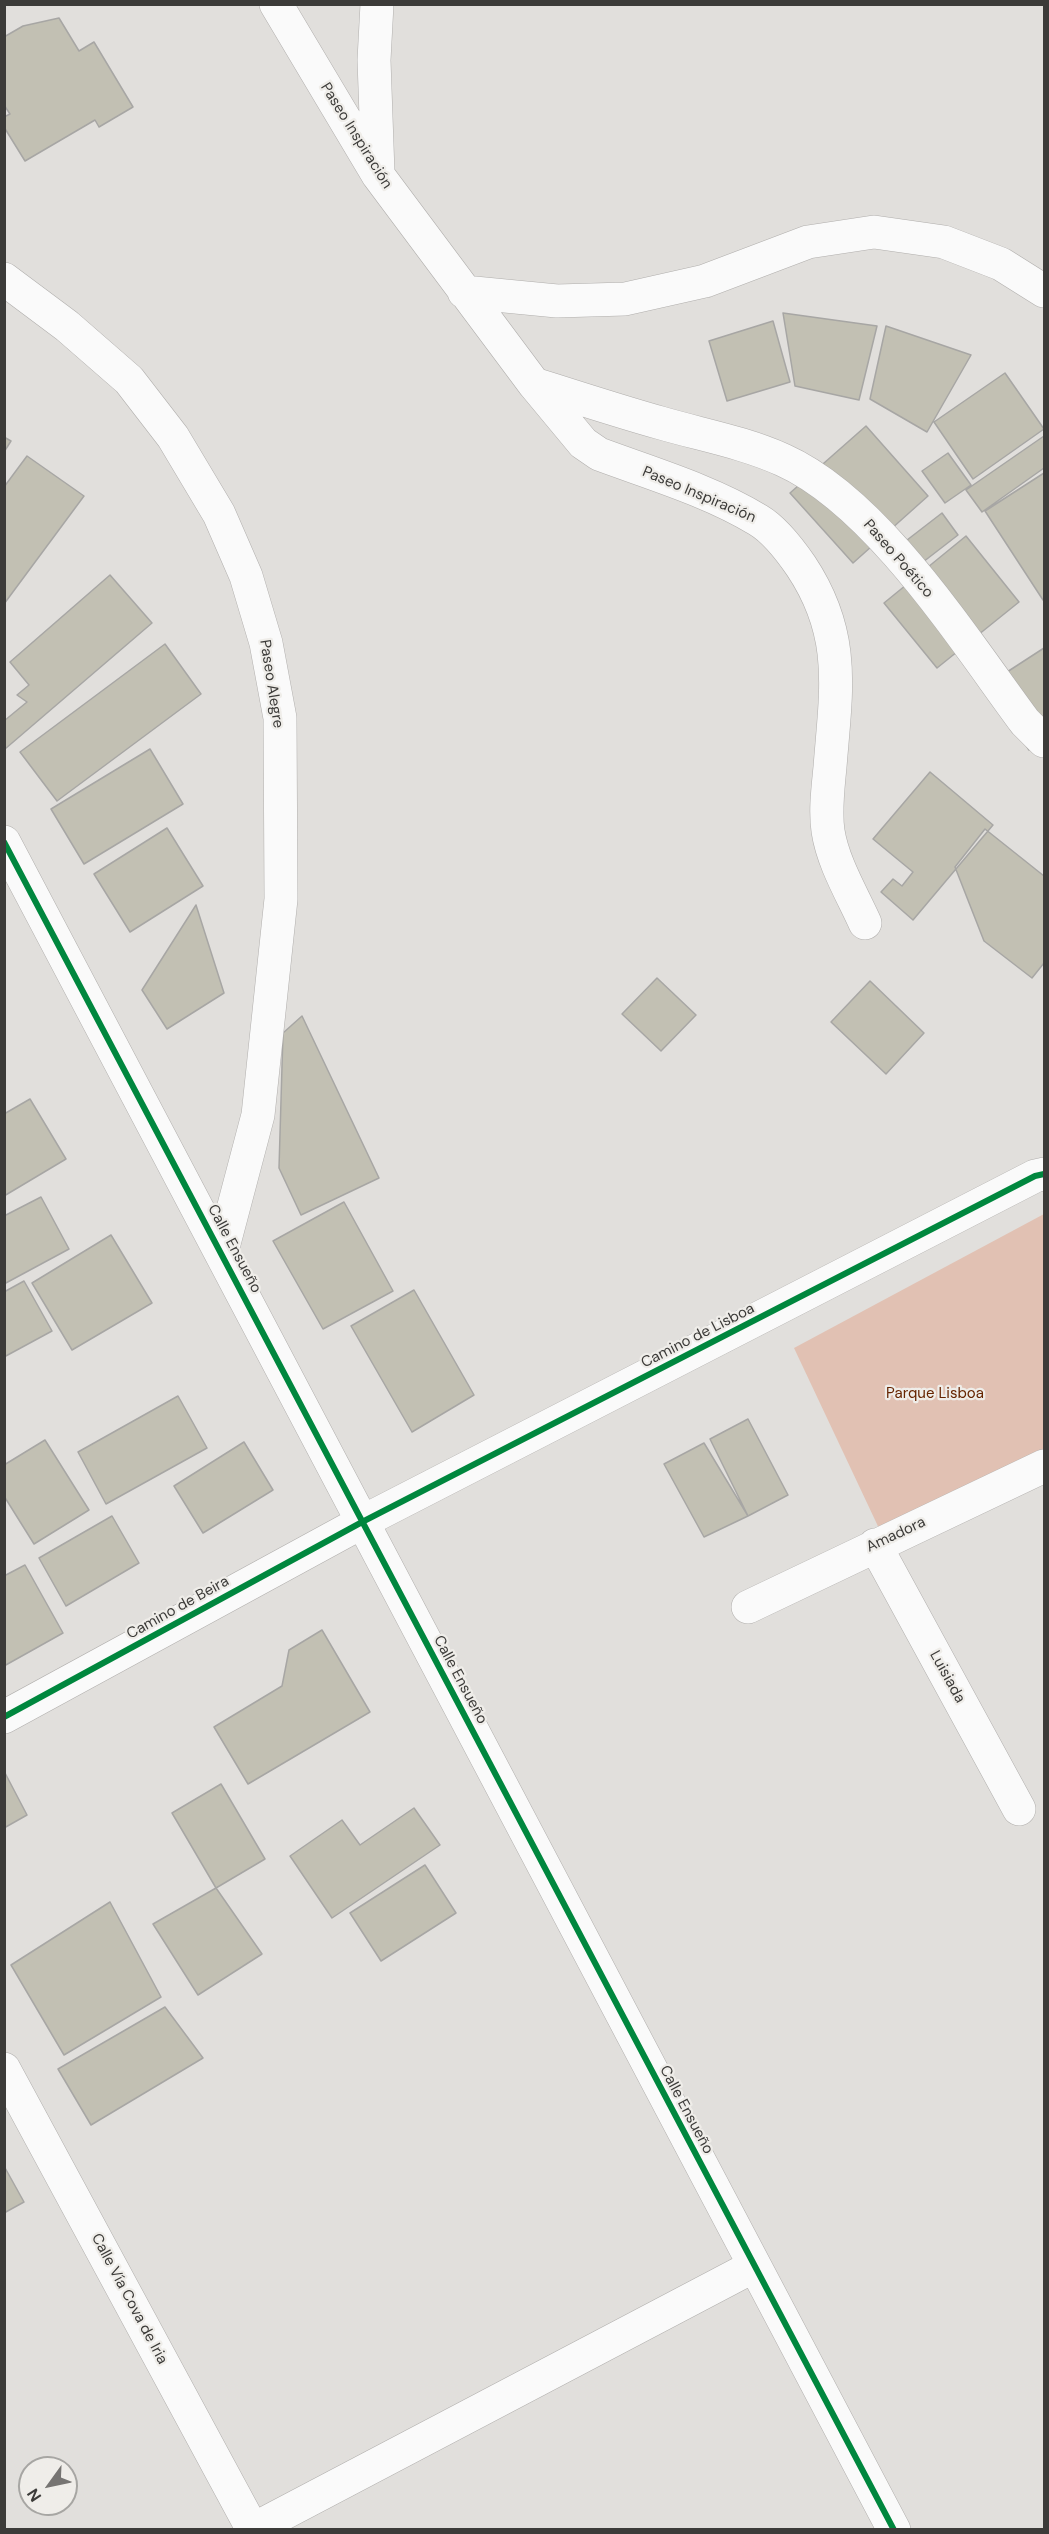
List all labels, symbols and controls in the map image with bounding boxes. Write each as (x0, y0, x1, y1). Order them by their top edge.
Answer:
street label: Paseo Inspiración (316, 80, 396, 192)
street label: Paseo Inspiración (640, 463, 758, 527)
street label: Paseo Poético (859, 516, 937, 602)
street label: Paseo Alegre (255, 638, 287, 730)
street label: Calle Ensueño (203, 1202, 265, 1296)
street label: Camino de Lisboa (638, 1300, 758, 1372)
park label: Parque Lisboa (886, 1385, 984, 1403)
street label: Amadora (863, 1513, 929, 1557)
street label: Camino de Beira (124, 1572, 232, 1644)
street label: Calle Ensueño (429, 1633, 491, 1727)
street label: Luisiada (925, 1648, 969, 1706)
street label: Calle Ensueño (655, 2063, 717, 2157)
street label: Calle Vía Cova de Iria (87, 2231, 171, 2367)
north arrow (18, 2456, 78, 2516)
text: N (22, 2484, 46, 2506)

